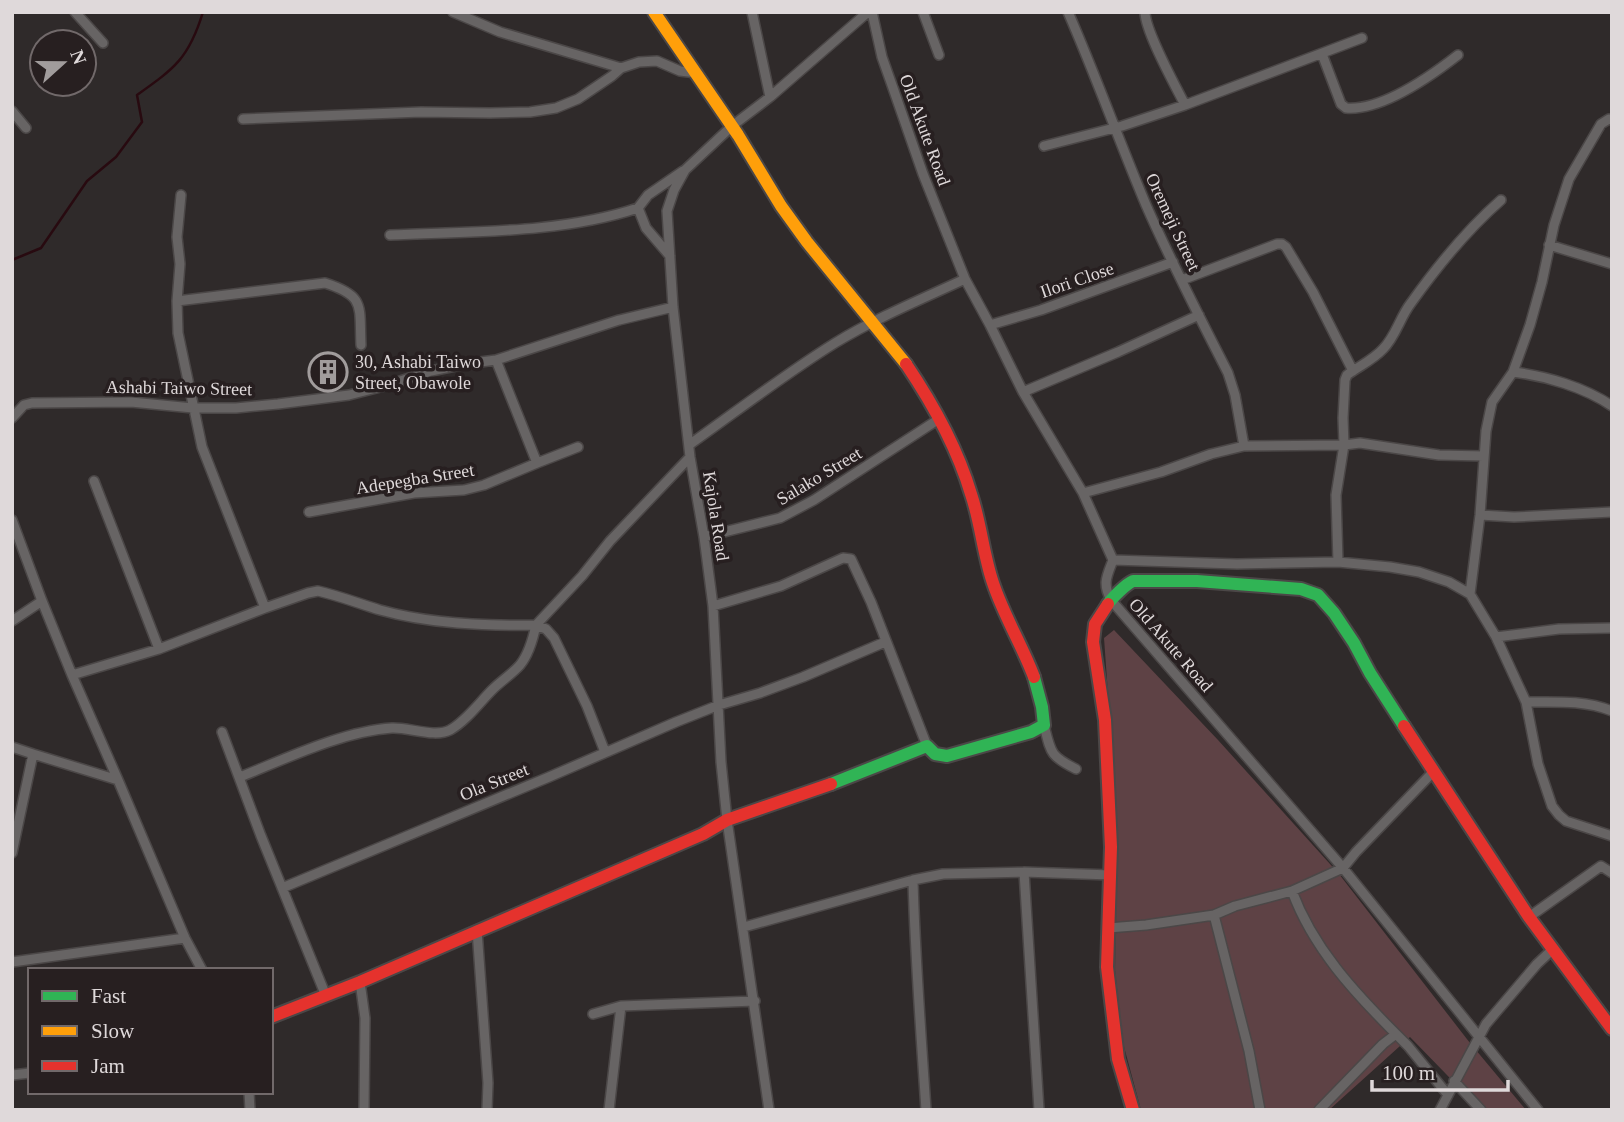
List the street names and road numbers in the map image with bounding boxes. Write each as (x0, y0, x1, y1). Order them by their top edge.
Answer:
street label: Old Akute Road (896, 72, 954, 188)
street label: Oremeji Street (1142, 170, 1204, 274)
street label: Ilori Close (1038, 258, 1116, 302)
street label: Ashabi Taiwo Street (106, 377, 252, 399)
street label: Salako Street (773, 443, 865, 509)
street label: Adepegba Street (354, 460, 476, 498)
street label: Kajola Road (699, 470, 733, 562)
street label: Old Akute Road (1125, 594, 1217, 696)
street label: Ola Street (457, 759, 531, 805)

